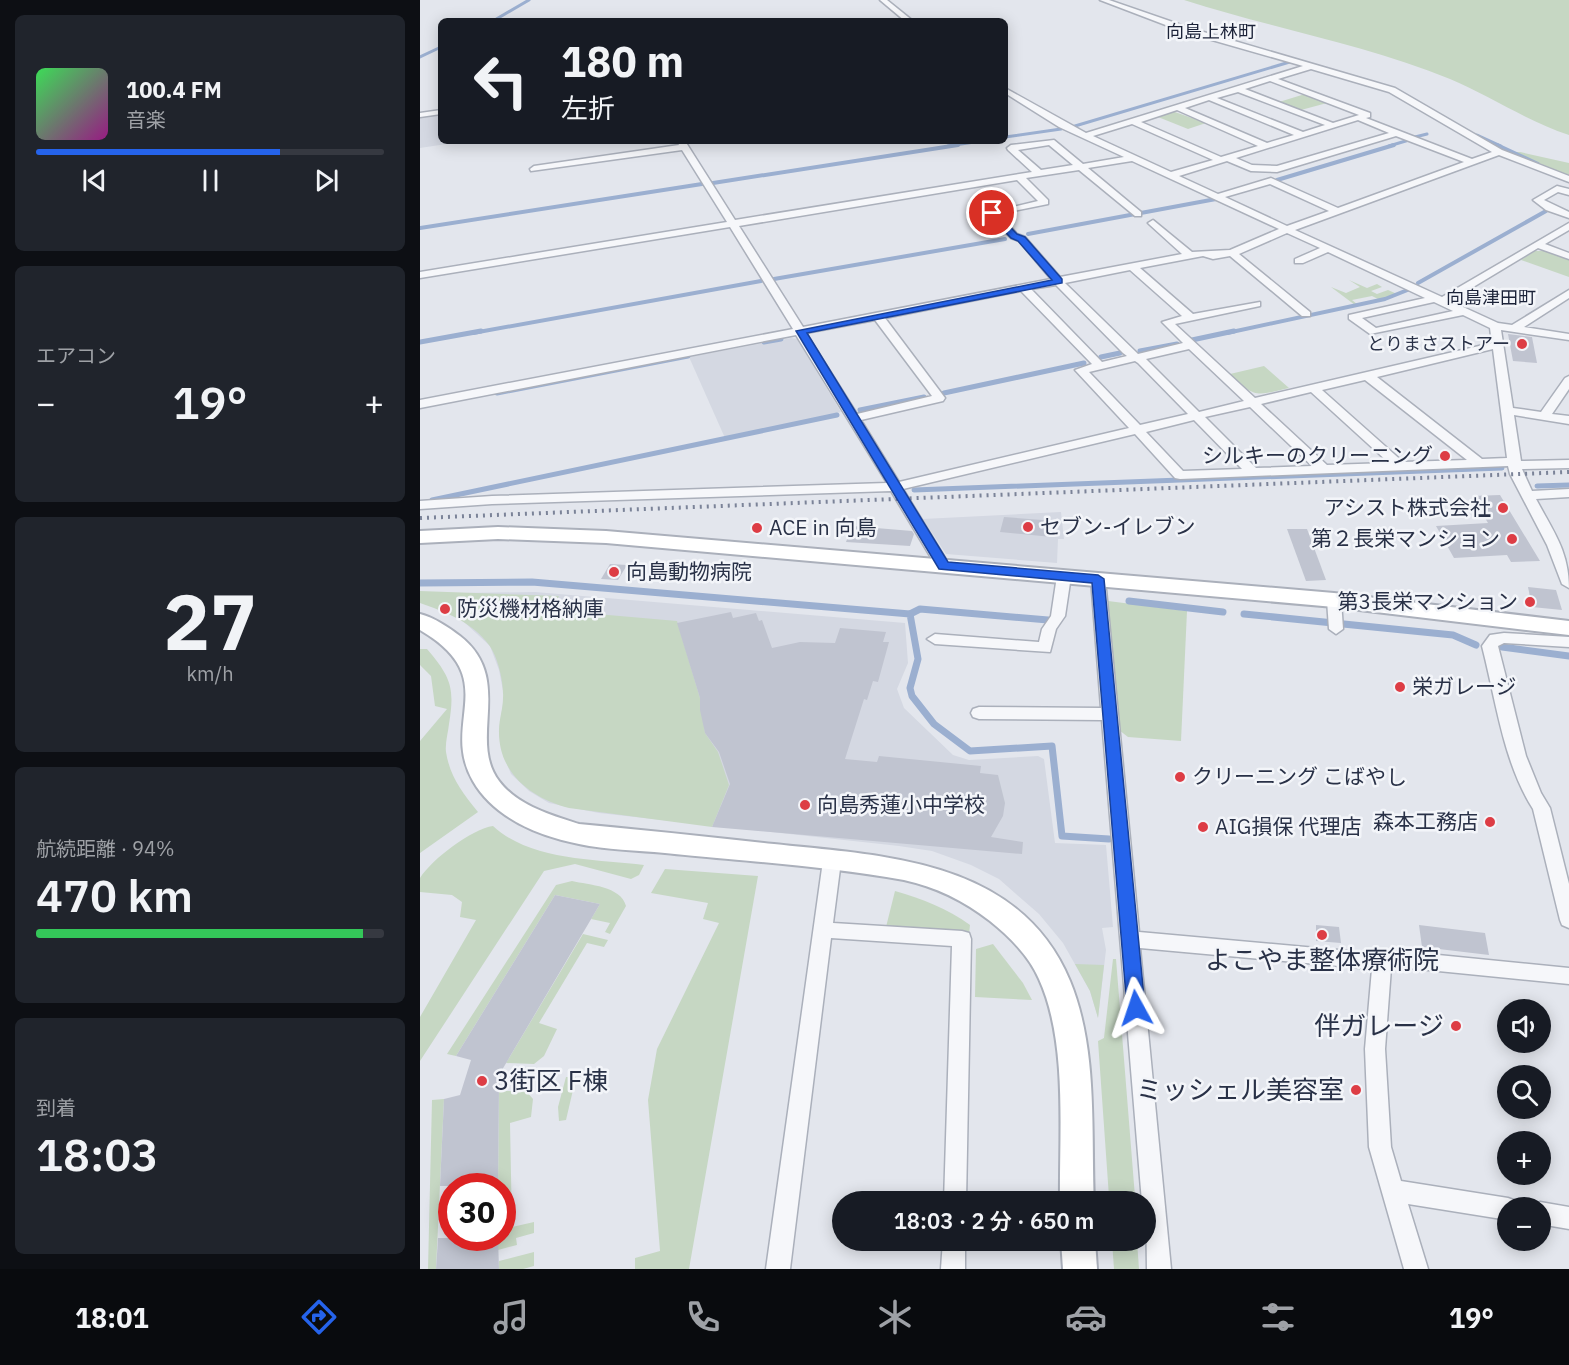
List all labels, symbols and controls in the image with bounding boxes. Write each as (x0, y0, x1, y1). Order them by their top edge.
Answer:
district label: 向島上林町 (1166, 20, 1256, 43)
text: 180 m (561, 34, 684, 89)
icon: left (462, 42, 540, 120)
text: 100.4 FM (126, 75, 222, 104)
text: 左折 (561, 90, 615, 125)
text: 音楽 (126, 106, 166, 133)
icon: previous (78, 164, 111, 197)
icon: pause (194, 164, 227, 197)
icon: next (310, 164, 343, 197)
pin (966, 187, 1017, 238)
icon: arrive (975, 196, 1008, 229)
district label: 向島津田町 (1446, 286, 1536, 309)
place label: とりまさストアー (1367, 332, 1510, 355)
marker: とりまさストアー (1515, 337, 1529, 351)
text: エアコン (36, 342, 116, 369)
text: 19° (172, 373, 248, 431)
text: − (36, 381, 56, 424)
text: + (364, 381, 384, 424)
place label: シルキーのクリーニング (1202, 441, 1433, 469)
marker: シルキーのクリーニング (1438, 449, 1452, 463)
place label: アシスト株式会社 (1324, 493, 1491, 521)
marker: アシスト株式会社 (1496, 501, 1510, 515)
place label: セブン-イレブン (1040, 512, 1195, 540)
place label: ACE in 向島 (769, 513, 877, 541)
marker: セブン-イレブン (1021, 520, 1035, 534)
marker: ACE in 向島 (750, 521, 764, 535)
place label: 第２長栄マンション (1311, 524, 1500, 552)
marker: 第２長栄マンション (1505, 532, 1519, 546)
place label: 向島動物病院 (626, 557, 752, 585)
marker: 向島動物病院 (607, 565, 621, 579)
text: 27 (163, 570, 257, 671)
place label: 第3長栄マンション (1337, 587, 1518, 615)
place label: 防災機材格納庫 (457, 594, 604, 622)
marker: 第3長栄マンション (1523, 595, 1537, 609)
marker: 防災機材格納庫 (438, 602, 452, 616)
text: km/h (186, 660, 234, 687)
place label: 栄ガレージ (1412, 672, 1517, 700)
marker: 栄ガレージ (1393, 680, 1407, 694)
place label: クリーニング こばやし (1192, 762, 1407, 790)
marker: クリーニング こばやし (1173, 770, 1187, 784)
place label: 向島秀蓮小中学校 (817, 790, 985, 818)
marker: 向島秀蓮小中学校 (798, 798, 812, 812)
place label: 森本工務店 (1373, 807, 1478, 835)
place label: AIG損保 代理店 (1215, 812, 1361, 840)
marker: 森本工務店 (1483, 815, 1497, 829)
marker: AIG損保 代理店 (1196, 820, 1210, 834)
text: 航続距離 · 94% (36, 835, 175, 862)
text: 470 km (36, 866, 193, 924)
marker: よこやま整体療術院 (1315, 928, 1329, 942)
place label: よこやま整体療術院 (1205, 942, 1439, 976)
position arrow (1104, 976, 1168, 1040)
map controls (1497, 999, 1551, 1251)
button: sound (1497, 999, 1551, 1053)
place label: 伴ガレージ (1315, 1008, 1444, 1042)
marker: 伴ガレージ (1449, 1019, 1463, 1033)
place label: 3街区 F棟 (494, 1063, 608, 1097)
button: search (1497, 1065, 1551, 1119)
place label: ミッシェル美容室 (1136, 1072, 1344, 1106)
marker: 3街区 F棟 (475, 1074, 489, 1088)
marker: ミッシェル美容室 (1349, 1083, 1363, 1097)
text: 到着 (36, 1094, 76, 1121)
text: 18:03 (36, 1125, 158, 1183)
button: + (1497, 1131, 1551, 1185)
speed limit sign: 30 (438, 1173, 516, 1251)
button: − (1497, 1197, 1551, 1251)
text: 18:03 · 2 分 · 650 m (894, 1206, 1094, 1235)
icon: directions (298, 1296, 340, 1338)
icon: music (490, 1296, 532, 1338)
icon: phone (682, 1296, 724, 1338)
icon: climate (874, 1296, 916, 1338)
icon: car (1065, 1296, 1107, 1338)
icon: filters (1257, 1296, 1299, 1338)
text: 18:01 (75, 1300, 149, 1335)
text: 19° (1449, 1300, 1494, 1335)

